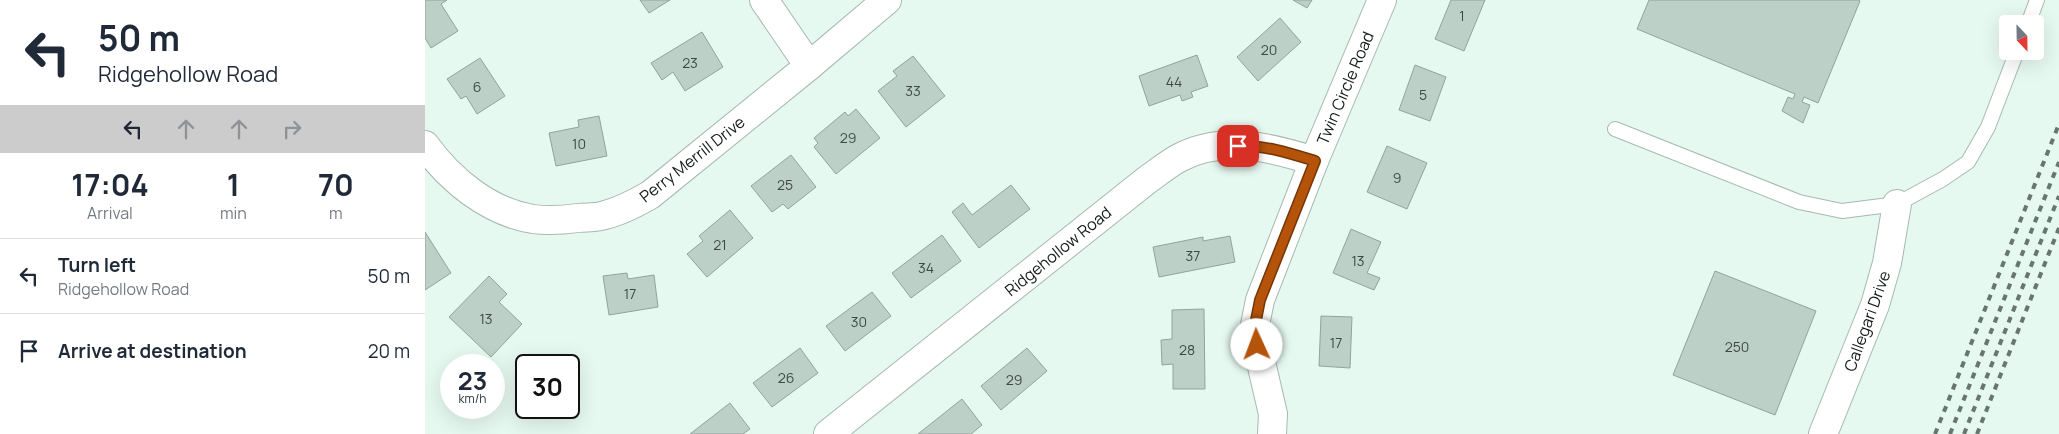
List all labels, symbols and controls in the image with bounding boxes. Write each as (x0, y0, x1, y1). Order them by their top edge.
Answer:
house number: 1 (1459, 6, 1465, 25)
text: 50 m (98, 14, 180, 62)
north arrow (1999, 15, 2044, 60)
map controls (1999, 15, 2044, 60)
icon: left (15, 20, 80, 85)
street label: Twin Circle Road (1311, 28, 1379, 148)
house number: 20 (1261, 40, 1277, 59)
house number: 23 (682, 53, 698, 72)
text: Ridgehollow Road (98, 59, 278, 89)
house number: 44 (1166, 72, 1182, 91)
house number: 6 (473, 77, 481, 96)
house number: 33 (905, 81, 921, 100)
house number: 5 (1419, 85, 1427, 104)
street label: Perry Merrill Drive (635, 111, 749, 207)
icon: left (119, 115, 147, 143)
icon: ahead (172, 115, 200, 143)
icon: ahead (225, 115, 253, 143)
icon: right (278, 115, 306, 143)
pin (1217, 125, 1259, 167)
house number: 29 (840, 128, 856, 147)
icon: arrive (1224, 132, 1252, 160)
house number: 10 (572, 134, 586, 153)
text: 17:04 (71, 164, 149, 205)
text: 1 (227, 164, 240, 205)
text: 70 (318, 164, 354, 205)
house number: 9 (1393, 168, 1401, 187)
house number: 25 (777, 175, 793, 194)
street label: Ridgehollow Road (1000, 201, 1116, 301)
text: Arrival (87, 202, 133, 224)
text: min (220, 202, 247, 224)
text: m (329, 202, 343, 224)
house number: 21 (713, 235, 727, 254)
house number: 37 (1186, 246, 1200, 265)
house number: 13 (1351, 251, 1365, 270)
text: Turn left (58, 252, 136, 278)
house number: 34 (918, 258, 934, 277)
icon: left (15, 262, 43, 290)
text: 50 m (368, 263, 410, 289)
street label: Callegari Drive (1839, 268, 1895, 374)
text: Ridgehollow Road (58, 278, 189, 300)
house number: 17 (624, 284, 636, 303)
house number: 13 (479, 309, 493, 328)
house number: 30 (851, 312, 867, 331)
position arrow (1230, 318, 1282, 370)
house number: 17 (1330, 333, 1342, 352)
icon: arrive (15, 337, 43, 365)
house number: 250 (1725, 337, 1749, 356)
text: Arrive at destination (58, 338, 247, 364)
text: 20 m (368, 338, 410, 364)
house number: 28 (1179, 340, 1195, 359)
speed limit sign: 30 (515, 354, 580, 419)
text: 23 (458, 363, 487, 398)
house number: 26 (778, 368, 794, 387)
house number: 29 (1006, 370, 1022, 389)
text: km/h (459, 390, 486, 407)

